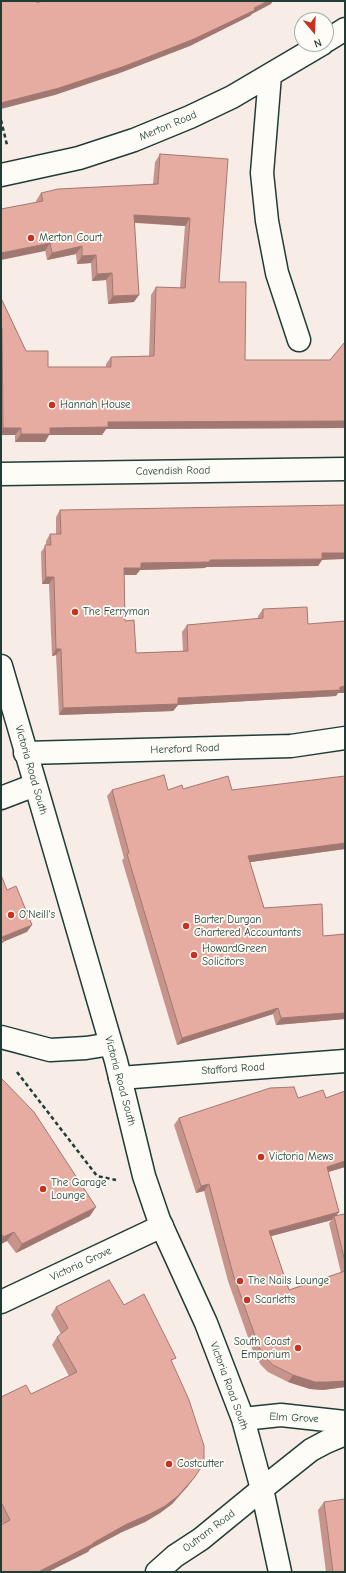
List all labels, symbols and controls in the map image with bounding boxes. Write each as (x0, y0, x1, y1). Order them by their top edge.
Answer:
north arrow (294, 12, 334, 52)
text: N (312, 36, 323, 50)
street label: Merton Road (137, 108, 199, 144)
place label: Merton Court (39, 231, 102, 245)
marker: Merton Court (26, 233, 36, 243)
place label: Hannah House (60, 398, 130, 412)
marker: Hannah House (47, 400, 57, 410)
street label: Cavendish Road (136, 464, 210, 478)
place label: The Ferryman (83, 605, 150, 619)
marker: The Ferryman (70, 607, 80, 617)
street label: Victoria Road South (12, 724, 50, 816)
street label: Hereford Road (150, 741, 220, 757)
place label: O'Neill's (19, 908, 55, 922)
marker: O'Neill's (6, 910, 16, 920)
place label: Barter Durgan Chartered Accountants (194, 913, 301, 939)
marker: Barter Durgan Chartered Accountants (181, 921, 191, 931)
place label: HowardGreen Solicitors (202, 942, 267, 968)
marker: HowardGreen Solicitors (189, 950, 199, 960)
street label: Victoria Road South (102, 1035, 138, 1127)
street label: Stafford Road (201, 1060, 265, 1078)
place label: Victoria Mews (269, 1150, 333, 1164)
marker: Victoria Mews (256, 1152, 266, 1162)
place label: The Garage Lounge (51, 1176, 107, 1202)
marker: The Garage Lounge (38, 1184, 48, 1194)
street label: Victoria Grove (48, 1244, 114, 1284)
place label: The Nails Lounge (248, 1274, 329, 1288)
marker: The Nails Lounge (235, 1276, 245, 1286)
place label: Scarletts (255, 1293, 295, 1307)
marker: Scarletts (242, 1295, 252, 1305)
place label: South Coast Emporium (234, 1335, 290, 1361)
street label: Victoria Road South (207, 1340, 251, 1432)
marker: South Coast Emporium (293, 1343, 303, 1353)
street label: Elm Grove (269, 1410, 319, 1426)
place label: Costcutter (177, 1457, 224, 1471)
marker: Costcutter (164, 1459, 174, 1469)
street label: Outram Road (180, 1507, 238, 1555)

